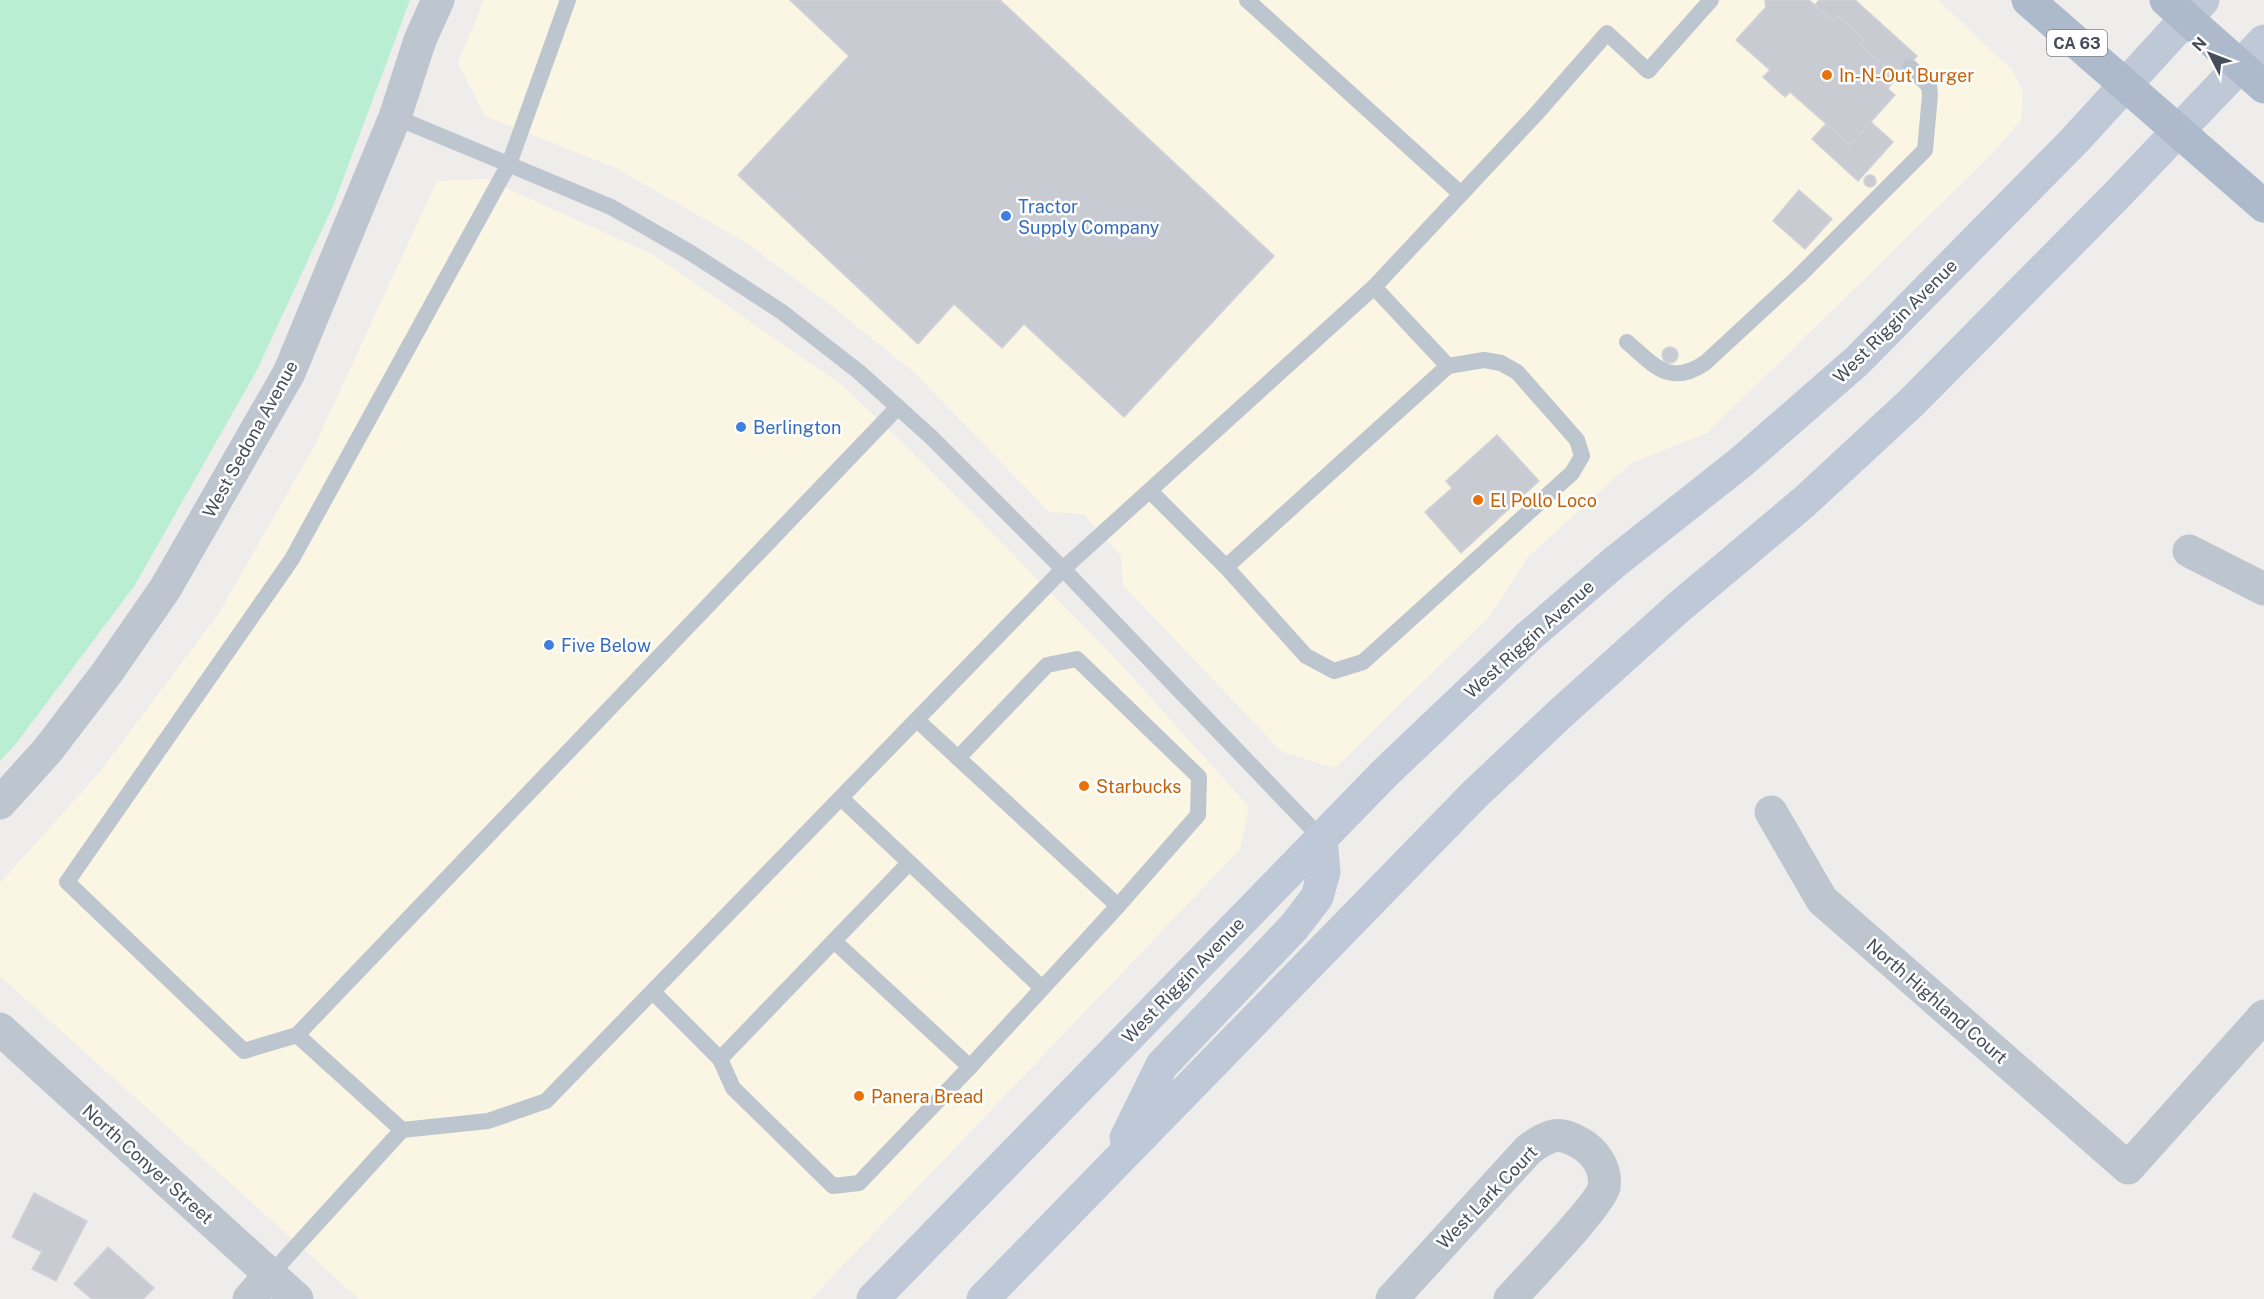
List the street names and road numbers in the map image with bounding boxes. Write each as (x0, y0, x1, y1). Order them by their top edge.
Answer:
road number: CA 63 (2047, 30, 2107, 56)
street label: West Riggin Avenue (1829, 255, 1961, 387)
street label: West Sedona Avenue (198, 357, 302, 521)
street label: West Riggin Avenue (1460, 575, 1598, 703)
street label: West Riggin Avenue (1118, 913, 1248, 1047)
street label: North Highland Court (1862, 934, 2012, 1068)
street label: North Conyer Street (78, 1100, 218, 1228)
street label: West Lark Court (1432, 1141, 1542, 1253)

